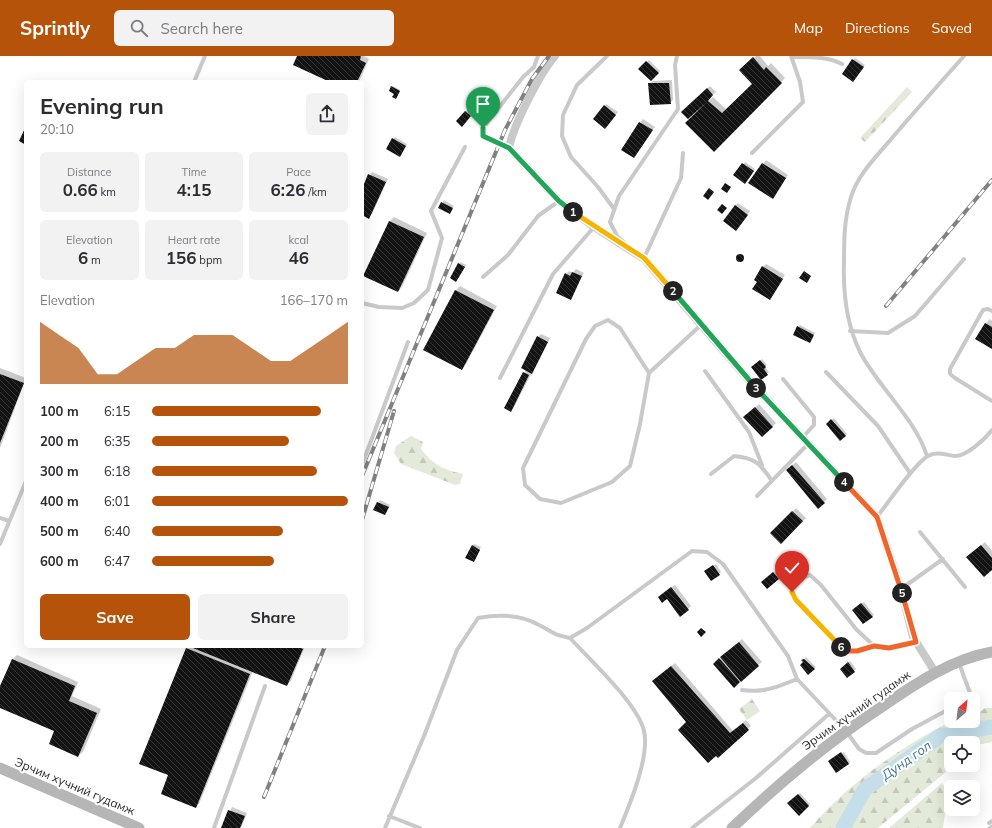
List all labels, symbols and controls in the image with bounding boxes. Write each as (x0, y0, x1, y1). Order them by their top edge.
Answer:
search box (114, 10, 394, 46)
text: Sprintly (20, 16, 90, 40)
icon: search (128, 17, 150, 39)
text: Search here (160, 19, 243, 38)
text: Map (794, 19, 823, 37)
text: Directions (845, 19, 910, 37)
text: Saved (932, 19, 972, 37)
pin (466, 87, 500, 128)
text: Evening run (40, 92, 164, 120)
button: share (306, 93, 348, 135)
icon: arrive (472, 93, 494, 115)
text: 20:10 (40, 121, 74, 137)
text: Distance (67, 165, 112, 179)
text: Time (182, 165, 206, 179)
text: Pace (286, 165, 311, 179)
text: 0.66 (63, 179, 98, 200)
text: 4:15 (177, 179, 211, 200)
text: 6:26 (271, 179, 305, 200)
text: km (98, 185, 116, 199)
text: /km (305, 185, 327, 199)
pin: 1 (563, 202, 583, 222)
text: 1 (570, 205, 576, 219)
text: Elevation (66, 233, 113, 247)
text: Heart rate (168, 233, 220, 247)
text: kcal (289, 233, 309, 247)
text: 6 (78, 247, 88, 268)
text: 156 (166, 247, 196, 268)
text: 46 (288, 247, 309, 268)
text: m (88, 253, 101, 267)
text: bpm (196, 253, 222, 267)
pin: 2 (663, 281, 683, 301)
text: 2 (670, 284, 676, 298)
text: Elevation (40, 292, 95, 308)
text: 166–170 m (280, 292, 348, 308)
pin: 3 (746, 378, 766, 398)
text: 3 (753, 381, 759, 395)
text: 100 m (40, 403, 79, 419)
text: 6:15 (104, 403, 130, 419)
text: 200 m (40, 433, 79, 449)
text: 6:35 (104, 433, 130, 449)
text: 300 m (40, 463, 79, 479)
text: 6:18 (104, 463, 130, 479)
pin: 4 (834, 472, 854, 492)
text: 4 (841, 475, 847, 489)
text: 400 m (40, 493, 79, 509)
text: 6:01 (104, 493, 130, 509)
text: 500 m (40, 523, 79, 539)
text: 6:40 (104, 523, 130, 539)
pin (775, 551, 809, 592)
text: 600 m (40, 553, 79, 569)
text: 6:47 (104, 553, 130, 569)
icon: check (781, 557, 803, 579)
pin: 5 (892, 583, 912, 603)
text: 5 (899, 586, 905, 600)
button: Save (40, 594, 190, 640)
button: Share (198, 594, 348, 640)
pin: 6 (831, 637, 851, 657)
text: 6 (838, 640, 844, 654)
street label: Эрчим хүчний гудамж (799, 667, 913, 753)
north arrow (944, 692, 980, 728)
map controls (944, 692, 980, 816)
button: locate (944, 736, 980, 772)
water label: Дунд гол (877, 737, 934, 784)
street label: Эрчим хүчний гудамж (13, 754, 138, 818)
button: layers (944, 780, 980, 816)

